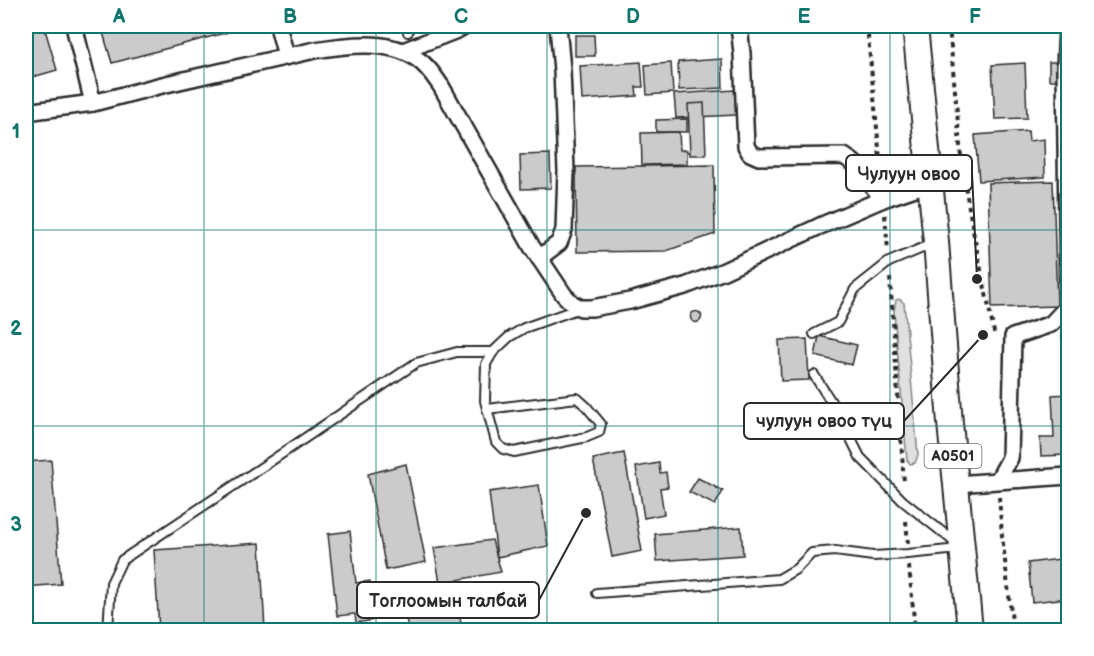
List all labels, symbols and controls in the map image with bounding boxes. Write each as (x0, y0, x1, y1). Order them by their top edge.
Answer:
text: A (112, 5, 126, 29)
text: B (283, 5, 297, 29)
text: C (454, 5, 468, 29)
text: D (626, 5, 640, 29)
text: E (798, 5, 811, 29)
text: F (969, 5, 981, 29)
text: 1 (12, 120, 20, 144)
callout: Чулуун овоо (846, 155, 972, 191)
text: Чулуун овоо (858, 164, 961, 185)
text: 2 (10, 317, 22, 341)
callout: чулуун овоо түц (744, 403, 904, 439)
text: чулуун овоо түц (756, 411, 892, 432)
road number: A0501 (924, 444, 982, 468)
text: 3 (10, 513, 22, 537)
callout: Тоглоомын талбай (357, 582, 539, 618)
text: Тоглоомын талбай (369, 591, 527, 612)

